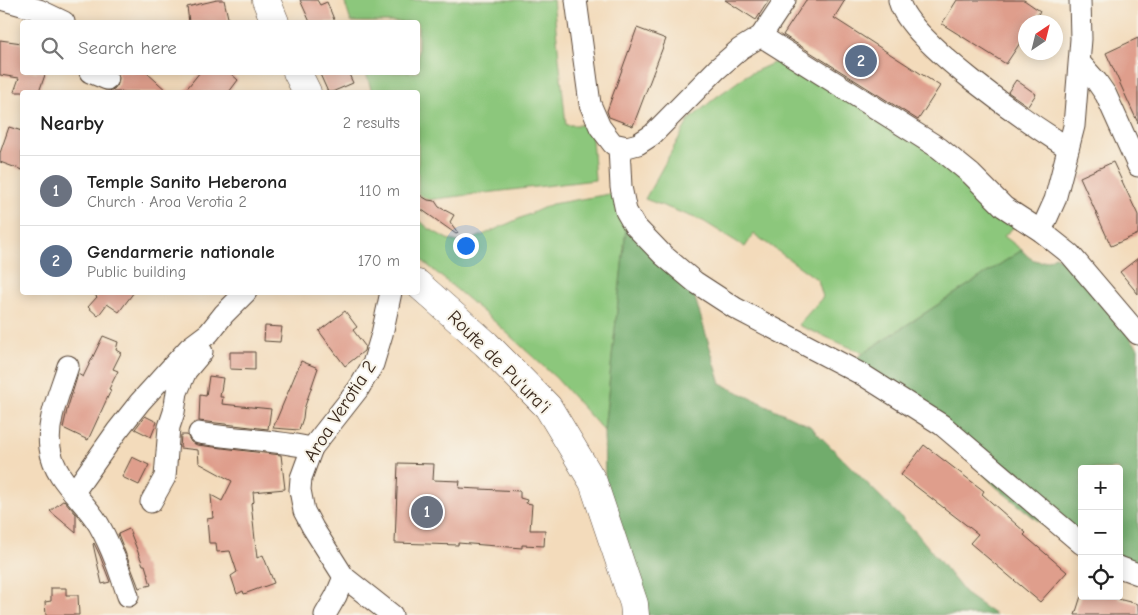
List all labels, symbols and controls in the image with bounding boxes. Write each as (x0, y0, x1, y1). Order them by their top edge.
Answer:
north arrow (1018, 15, 1063, 60)
search box (20, 20, 420, 75)
icon: search (38, 34, 66, 62)
text: Search here (78, 37, 177, 59)
pin: 2 (845, 42, 877, 80)
text: Nearby (40, 111, 104, 135)
text: 2 results (343, 114, 400, 132)
text: Temple Sanito Heberona (87, 171, 287, 193)
text: 1 (53, 182, 59, 200)
text: 110 m (359, 182, 400, 200)
text: Church · Aroa Verotia 2 (87, 193, 247, 211)
your location (453, 233, 479, 259)
text: Gendarmerie nationale (87, 241, 275, 263)
text: 2 (52, 252, 60, 270)
text: 170 m (358, 252, 400, 270)
text: Public building (87, 263, 186, 281)
street label: Route de Pu'ura'i (443, 306, 555, 418)
street label: Aroa Verotia 2 (299, 356, 381, 466)
map controls (1078, 465, 1123, 600)
button: + (1078, 465, 1123, 510)
pin: 1 (411, 493, 443, 531)
button: − (1078, 510, 1123, 555)
button: locate (1078, 555, 1123, 600)

